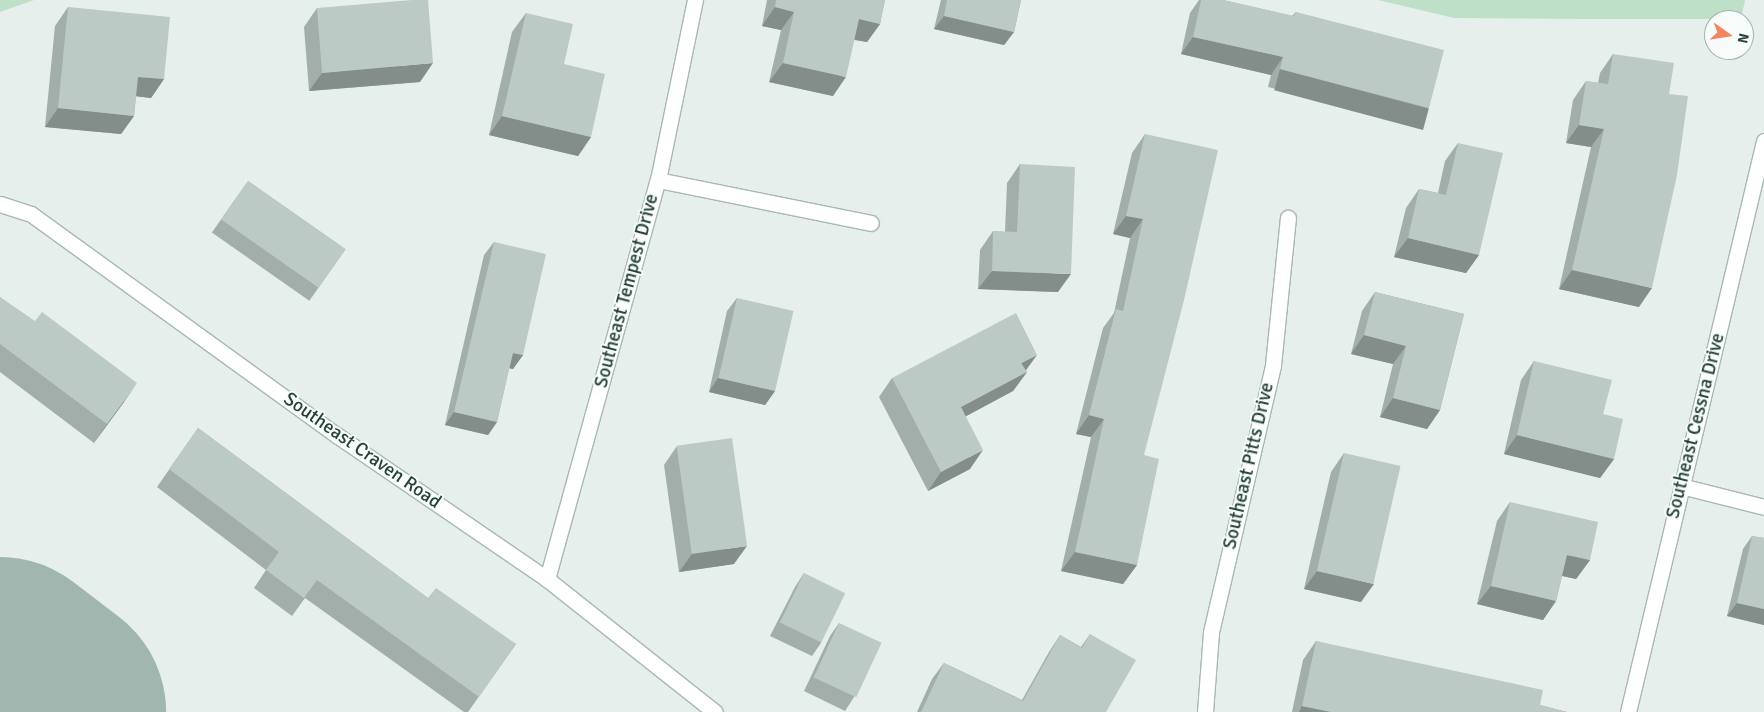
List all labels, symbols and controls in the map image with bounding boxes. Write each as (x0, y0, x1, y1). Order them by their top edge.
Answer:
north arrow (1704, 10, 1754, 60)
text: N (1734, 32, 1753, 45)
street label: Southeast Tempest Drive (590, 192, 664, 390)
street label: Southeast Cessna Drive (1662, 331, 1730, 521)
street label: Southeast Pitts Drive (1219, 381, 1279, 551)
street label: Southeast Craven Road (279, 388, 445, 514)

